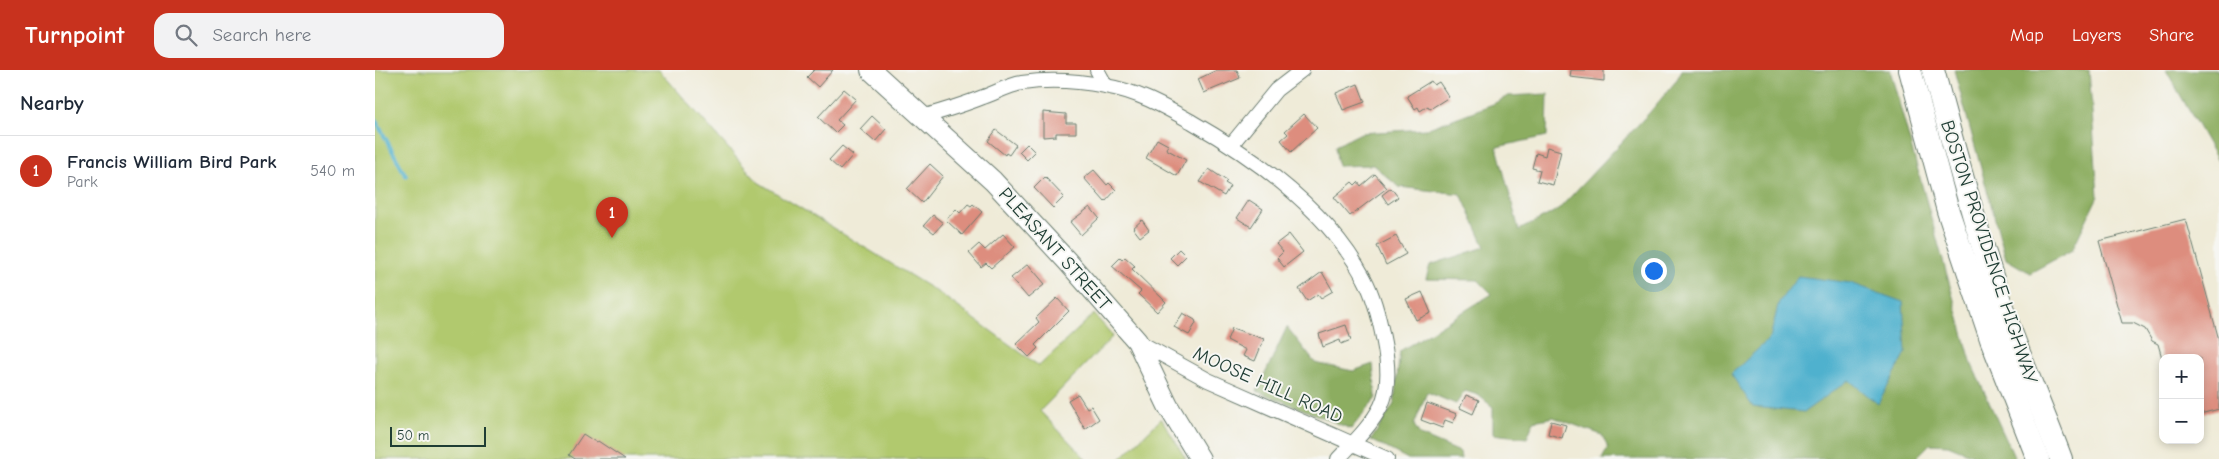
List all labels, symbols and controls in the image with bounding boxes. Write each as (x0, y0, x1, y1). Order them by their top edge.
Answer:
search box (154, 13, 504, 58)
text: Turnpoint (25, 21, 124, 49)
icon: search (172, 21, 200, 49)
text: Search here (212, 24, 311, 46)
text: Map (2010, 25, 2044, 46)
text: Layers (2072, 25, 2121, 46)
text: Share (2149, 25, 2194, 46)
text: Nearby (20, 91, 84, 115)
street label: BOSTON PROVIDENCE HIGHWAY (1936, 117, 2042, 387)
text: Francis William Bird Park (67, 151, 276, 173)
text: 1 (33, 162, 39, 180)
text: 540 m (310, 162, 355, 180)
text: Park (67, 173, 98, 191)
street label: PLEASANT STREET (994, 183, 1116, 315)
pin: 1 (596, 197, 628, 238)
your location (1641, 258, 1667, 284)
street label: MOOSE HILL ROAD (1190, 342, 1346, 428)
map controls (2159, 354, 2204, 444)
button: + (2159, 354, 2204, 399)
button: − (2159, 399, 2204, 444)
scale bar (390, 424, 486, 447)
text: 50 m (397, 427, 429, 444)

